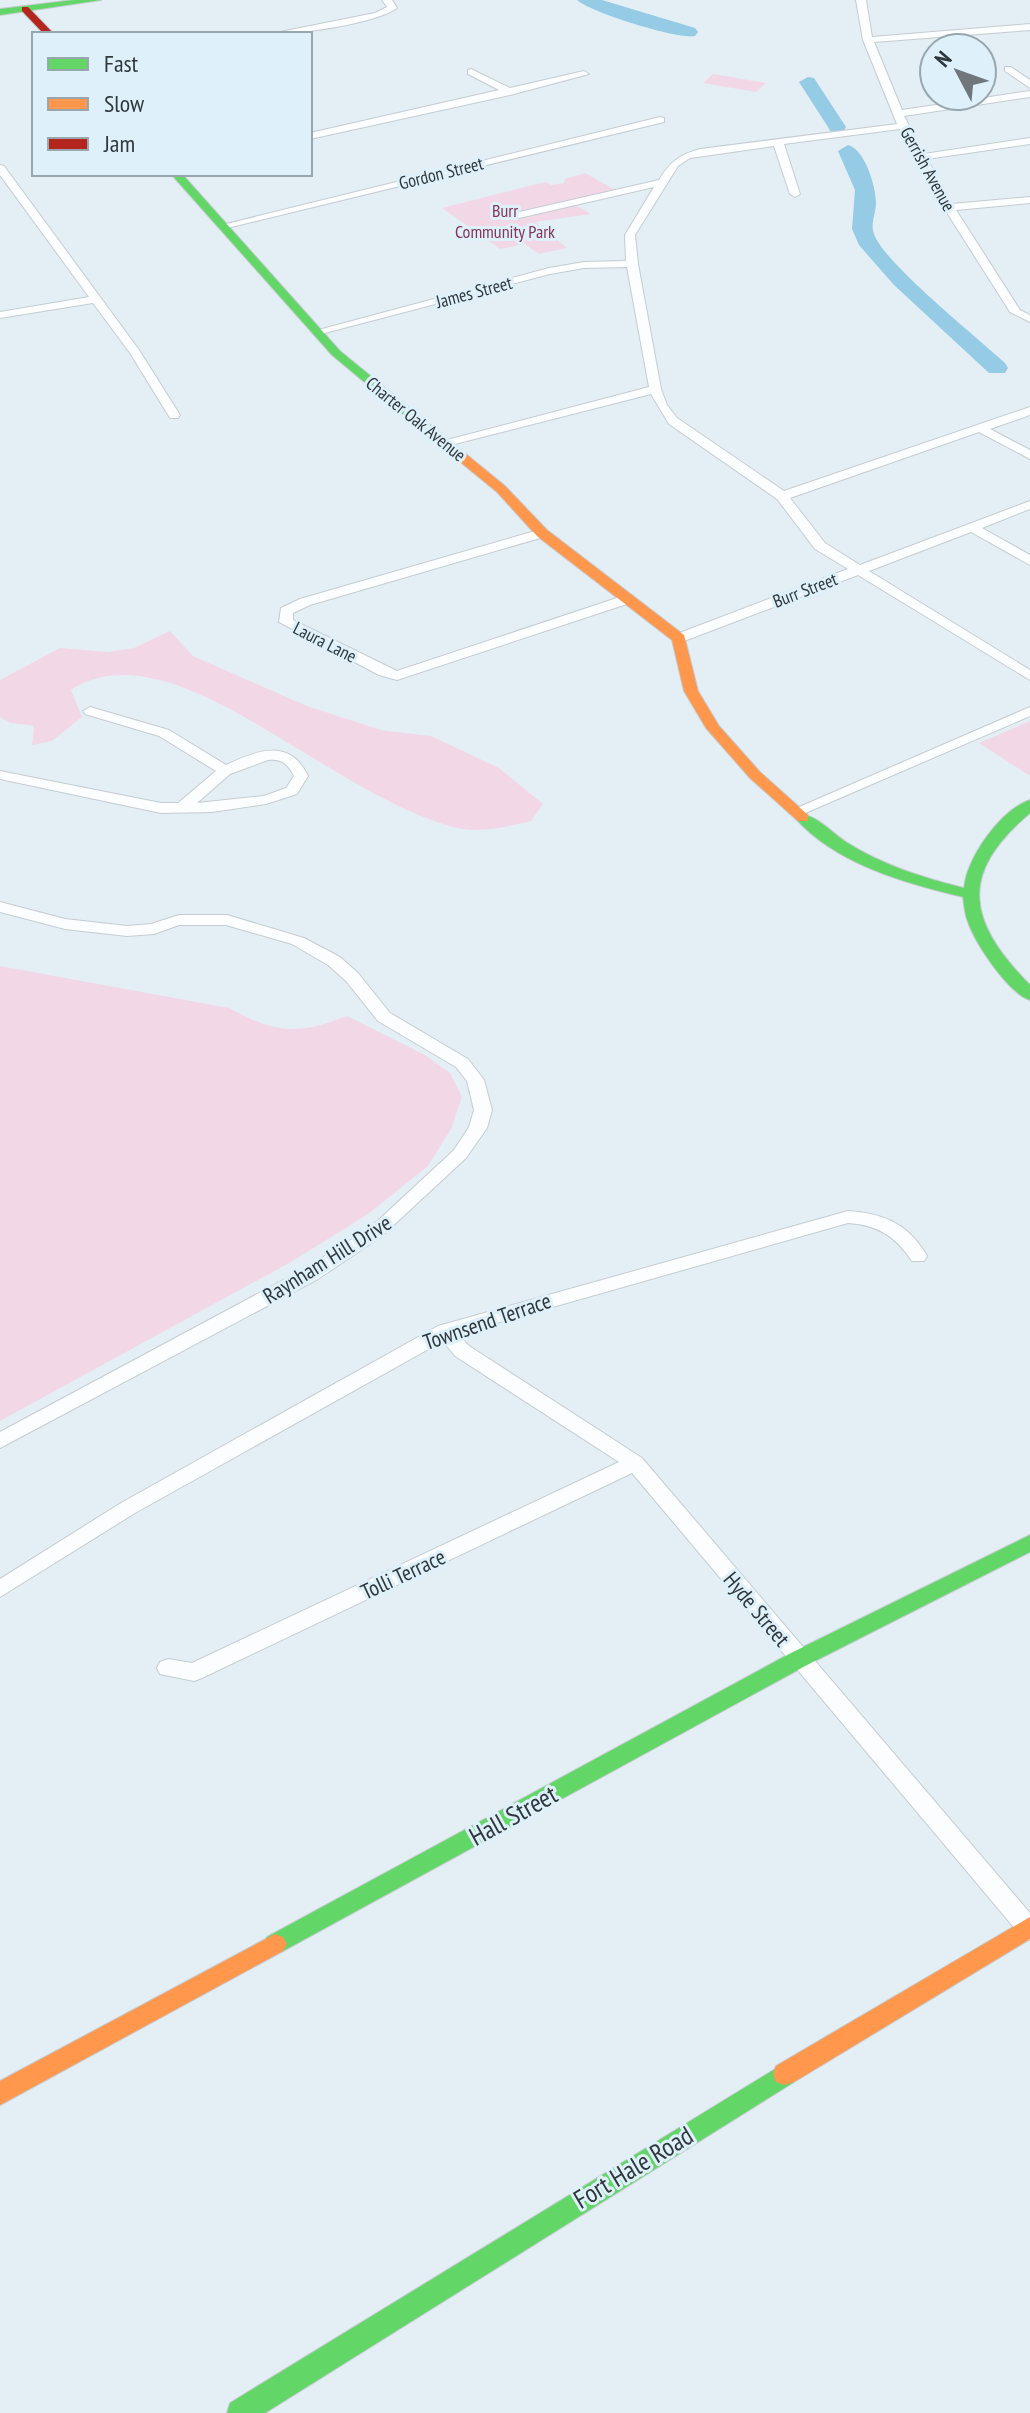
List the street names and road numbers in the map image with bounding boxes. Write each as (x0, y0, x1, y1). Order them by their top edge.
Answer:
street label: Gerrish Avenue (895, 123, 961, 215)
street label: Gordon Street (396, 151, 486, 195)
street label: James Street (432, 271, 515, 313)
street label: Charter Oak Avenue (361, 372, 471, 466)
street label: Burr Street (769, 567, 841, 613)
street label: Laura Lane (290, 616, 360, 668)
street label: Raynham Hill Drive (258, 1208, 396, 1310)
street label: Townsend Terrace (419, 1286, 555, 1356)
street label: Tolli Terrace (356, 1542, 450, 1606)
street label: Hyde Street (718, 1566, 796, 1652)
street label: Hall Street (463, 1777, 563, 1853)
street label: Fort Hale Road (567, 2119, 699, 2215)

